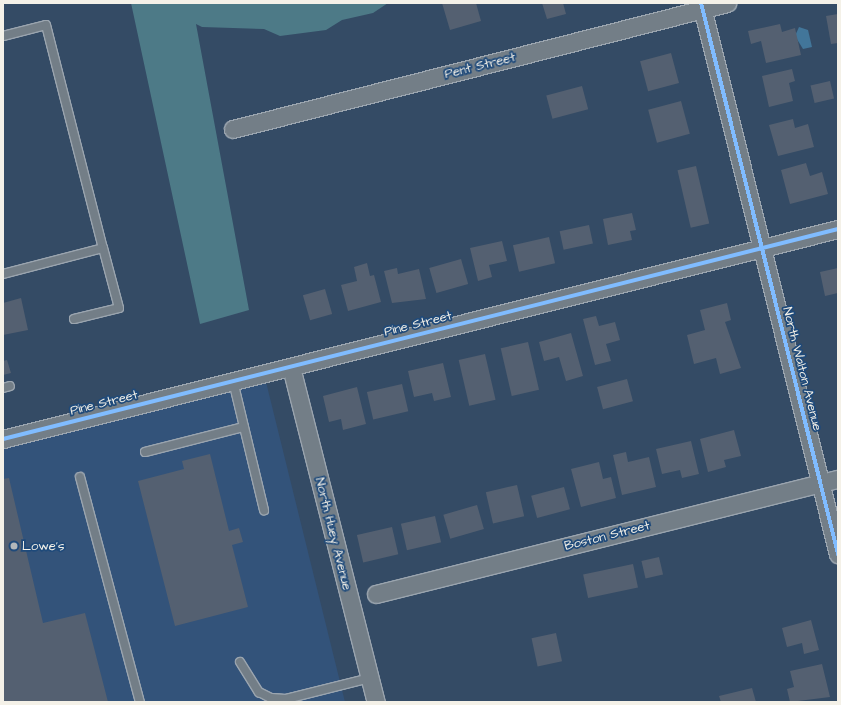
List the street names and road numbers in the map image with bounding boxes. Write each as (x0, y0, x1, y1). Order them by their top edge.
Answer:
street label: Pent Street (443, 50, 517, 82)
street label: North Walton Avenue (779, 306, 825, 432)
street label: Pine Street (383, 308, 453, 340)
street label: Pine Street (69, 387, 139, 419)
street label: North Huey Avenue (311, 476, 355, 592)
street label: Boston Street (563, 518, 651, 554)

